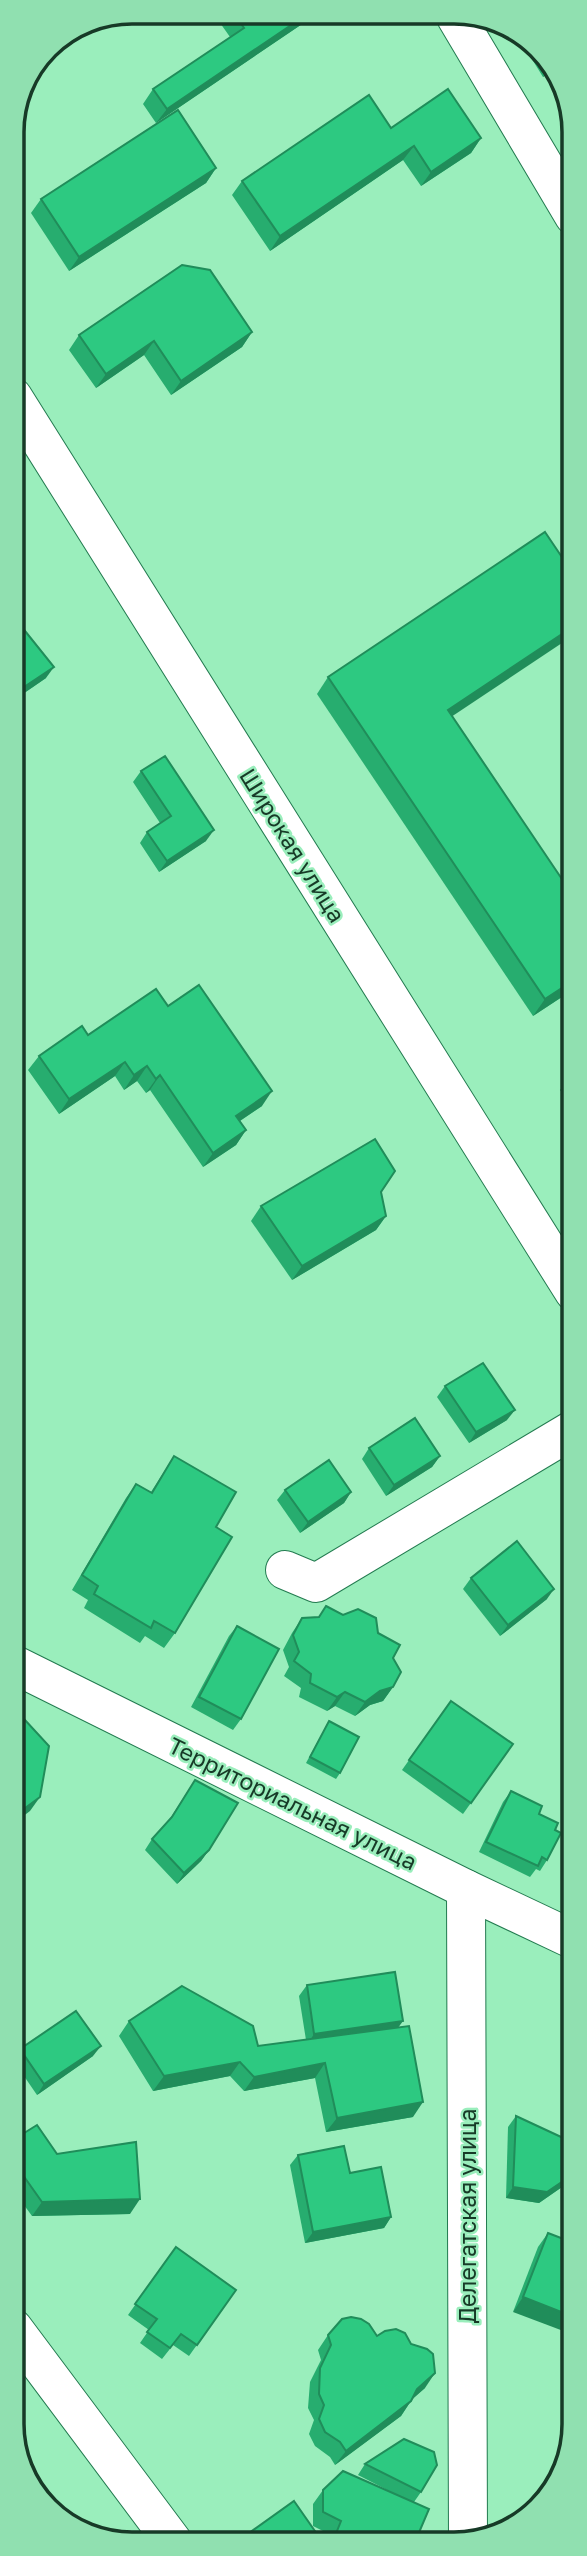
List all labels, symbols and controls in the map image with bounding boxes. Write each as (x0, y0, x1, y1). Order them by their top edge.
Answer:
street label: Широкая улица (234, 763, 352, 927)
street label: Территориальная улица (164, 1731, 422, 1875)
street label: Делегатская улица (453, 2108, 481, 2324)

